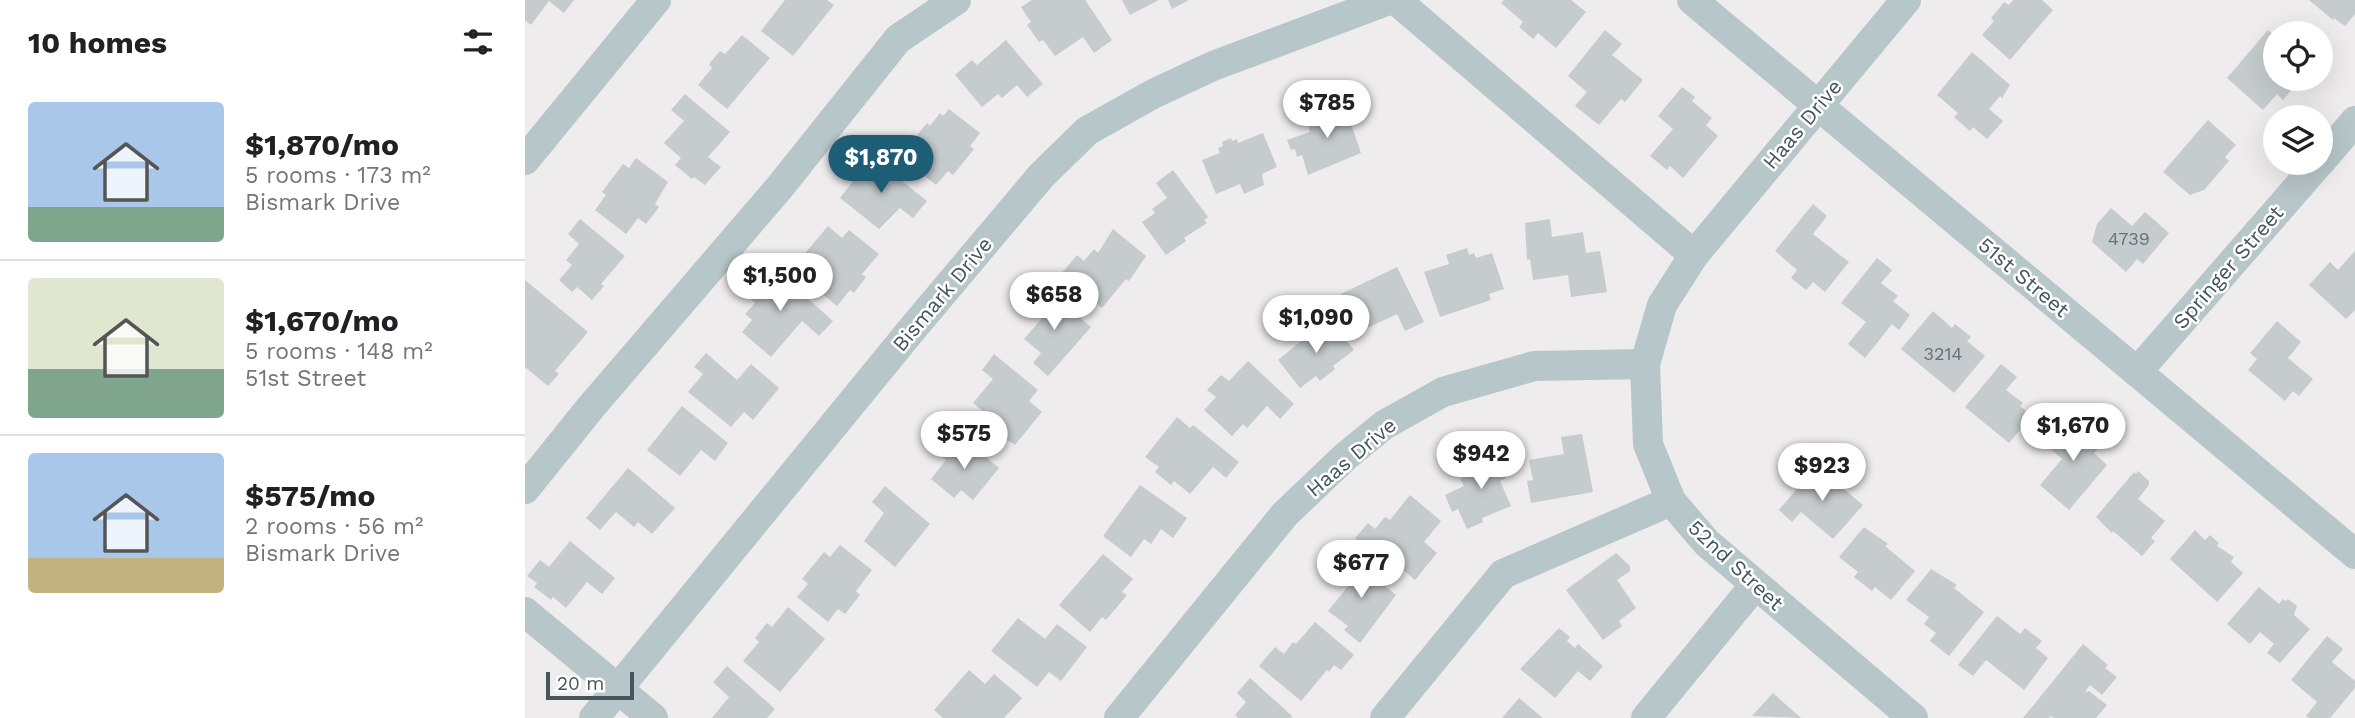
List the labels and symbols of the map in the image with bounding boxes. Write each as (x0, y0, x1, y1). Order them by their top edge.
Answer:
street label: Haas Drive (1757, 74, 1847, 174)
pin: $785 (1286, 80, 1368, 140)
pin: $1,870 (824, 136, 938, 195)
street label: Springer Street (2168, 200, 2289, 334)
house number: 4739 (2108, 228, 2150, 249)
street label: Bismark Drive (887, 232, 997, 356)
street label: 51st Street (1974, 232, 2075, 322)
pin: $1,500 (723, 254, 837, 313)
pin: $658 (1013, 272, 1095, 332)
pin: $1,090 (1259, 296, 1373, 355)
house number: 3214 (1923, 343, 1963, 364)
pin: $1,670 (2016, 404, 2130, 463)
pin: $575 (923, 412, 1005, 471)
street label: Haas Drive (1301, 412, 1401, 502)
pin: $942 (1440, 432, 1522, 491)
pin: $923 (1781, 444, 1863, 503)
street label: 52nd Street (1683, 515, 1789, 616)
pin: $677 (1320, 540, 1402, 600)
scale bar (546, 669, 633, 701)

